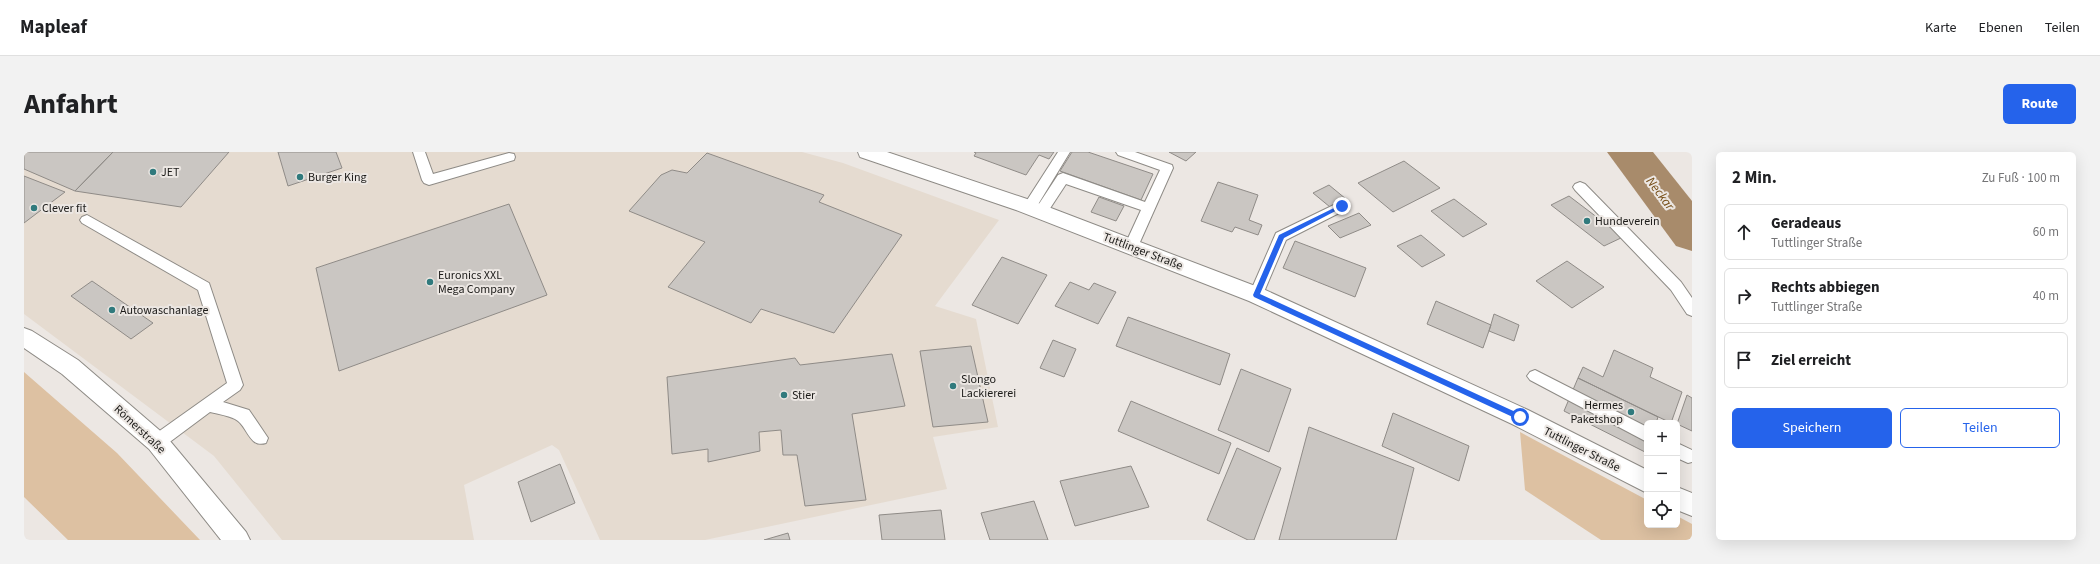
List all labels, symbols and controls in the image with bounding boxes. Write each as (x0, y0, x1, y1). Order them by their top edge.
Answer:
text: Mapleaf (20, 14, 87, 41)
text: Karte (1925, 18, 1957, 38)
text: Ebenen (1979, 18, 2023, 38)
text: Teilen (2045, 18, 2080, 38)
text: Anfahrt (24, 84, 118, 124)
button: Route (2003, 84, 2076, 124)
place label: JET (161, 164, 180, 181)
text: 2 Min. (1732, 166, 1777, 190)
marker: JET (148, 167, 158, 177)
place label: Burger King (308, 169, 367, 186)
text: Zu Fuß · 100 m (1982, 169, 2060, 187)
marker: Burger King (295, 172, 305, 182)
water label: Neckar (1642, 173, 1679, 214)
route end (1333, 197, 1351, 215)
place label: Clever fit (42, 200, 87, 217)
marker: Clever fit (29, 203, 39, 213)
place label: Hundeverein (1595, 213, 1660, 230)
text: Geradeaus (1771, 213, 1841, 234)
marker: Hundeverein (1582, 216, 1592, 226)
icon: ahead (1733, 221, 1755, 243)
text: 60 m (2033, 223, 2059, 241)
street label: Tuttlinger Straße (1100, 228, 1185, 275)
text: Tuttlinger Straße (1771, 234, 1862, 252)
place label: Euronics XXL Mega Company (438, 267, 515, 298)
marker: Euronics XXL Mega Company (425, 277, 435, 287)
text: Rechts abbiegen (1771, 277, 1880, 298)
icon: right (1733, 285, 1755, 307)
text: 40 m (2033, 287, 2059, 305)
text: Tuttlinger Straße (1771, 298, 1862, 316)
place label: Autowaschanlage (120, 302, 209, 319)
marker: Autowaschanlage (107, 305, 117, 315)
icon: arrive (1733, 349, 1755, 371)
text: Ziel erreicht (1771, 350, 1851, 371)
place label: Slongo Lackiererei (961, 371, 1016, 402)
marker: Slongo Lackiererei (948, 381, 958, 391)
place label: Stier (792, 387, 816, 404)
marker: Stier (779, 390, 789, 400)
place label: Hermes Paketshop (1570, 397, 1623, 428)
street label: Römerstraße (110, 401, 169, 458)
marker: Hermes Paketshop (1626, 407, 1636, 417)
route start (1511, 408, 1529, 426)
button: Speichern (1732, 408, 1892, 448)
button: Teilen (1900, 408, 2060, 448)
map controls (1644, 420, 1680, 528)
button: + (1644, 420, 1680, 456)
street label: Tuttlinger Straße (1540, 423, 1623, 476)
button: − (1644, 456, 1680, 492)
button: locate (1644, 492, 1680, 528)

